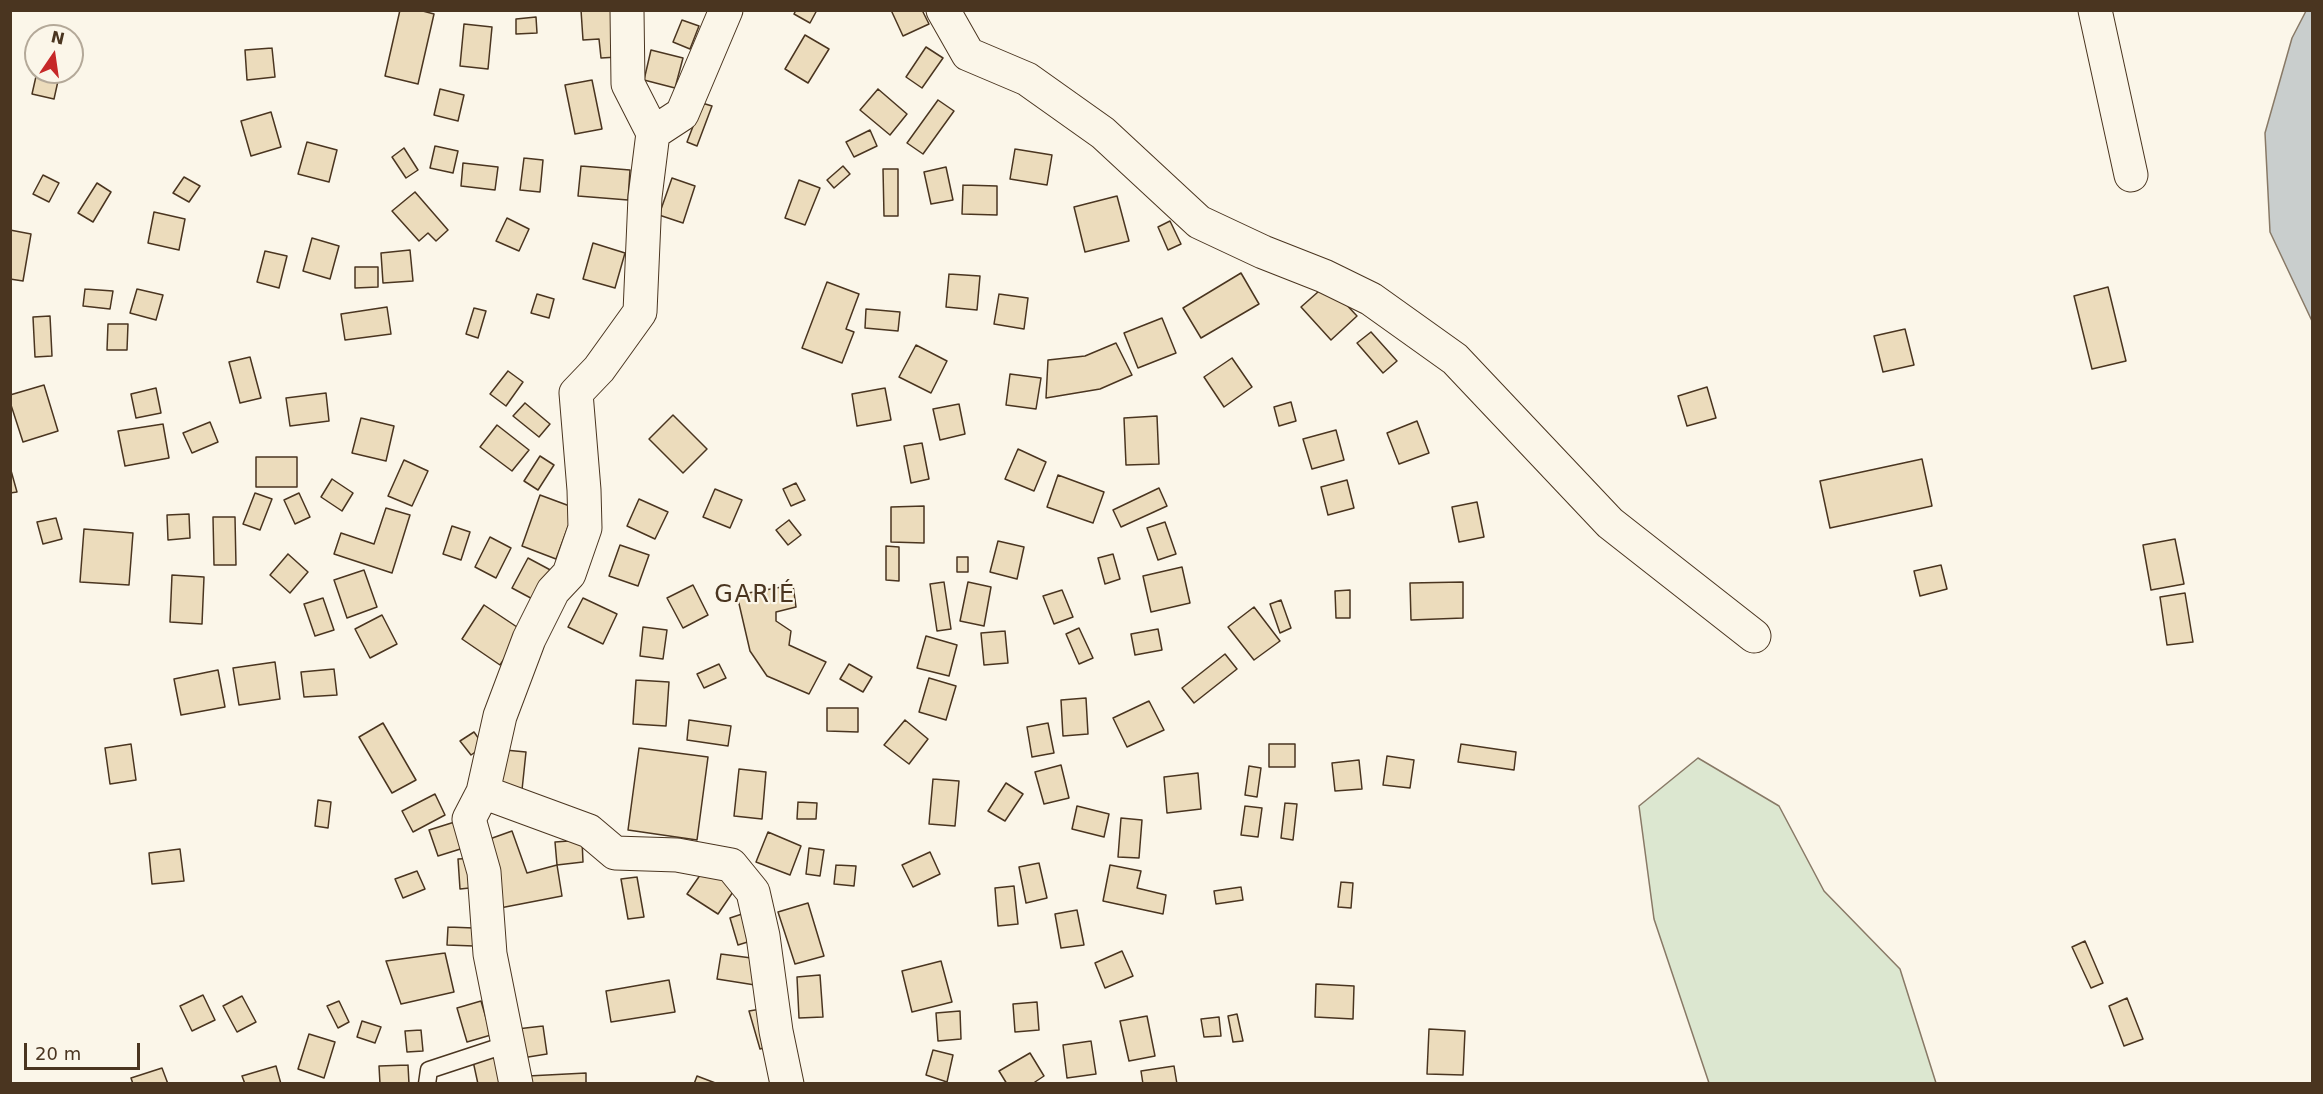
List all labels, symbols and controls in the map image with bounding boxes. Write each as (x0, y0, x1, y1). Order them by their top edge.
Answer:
north arrow (24, 24, 84, 84)
text: N (49, 27, 66, 49)
district label: GARIÉ (714, 582, 796, 610)
scale bar (27, 1031, 142, 1069)
text: 20 m (35, 1043, 81, 1064)

